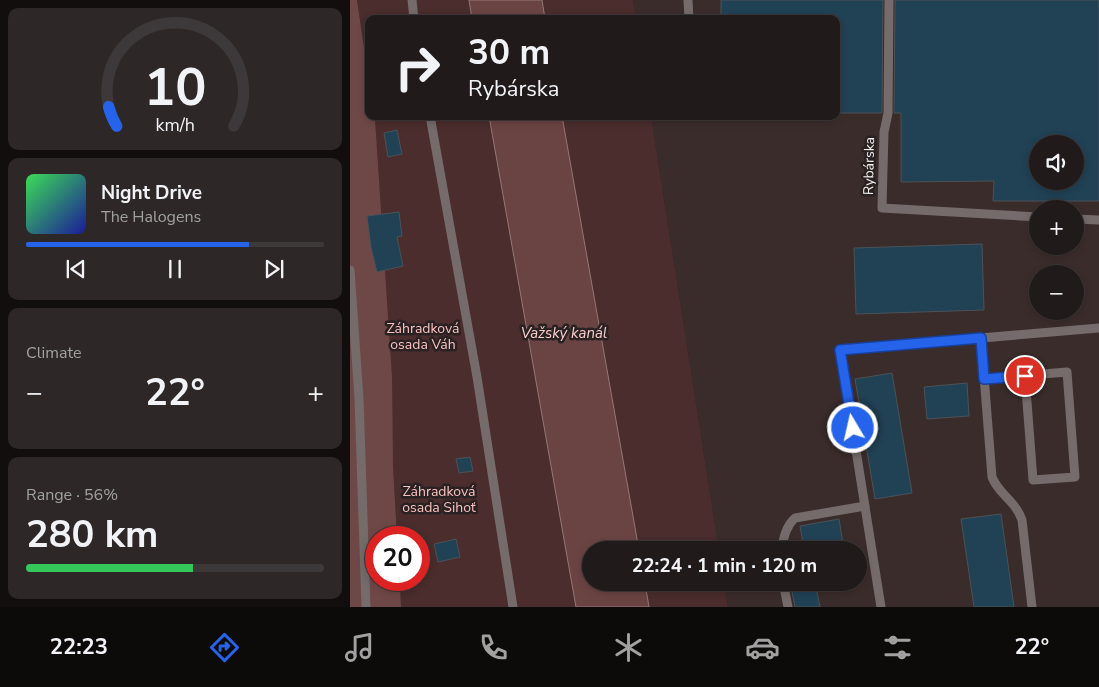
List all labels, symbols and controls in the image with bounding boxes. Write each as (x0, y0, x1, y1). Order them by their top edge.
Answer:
text: 30 m (468, 29, 550, 76)
icon: right (385, 35, 450, 100)
text: 10 (144, 52, 206, 123)
text: Rybárska (468, 74, 559, 104)
text: km/h (155, 113, 195, 137)
map controls (1029, 135, 1084, 320)
button: sound (1029, 135, 1084, 190)
street label: Rybárska (859, 137, 879, 195)
text: Night Drive (101, 180, 202, 206)
button: + (1029, 200, 1084, 255)
text: The Halogens (101, 206, 201, 228)
icon: previous (62, 255, 90, 283)
icon: pause (161, 255, 189, 283)
icon: next (260, 255, 288, 283)
button: − (1029, 265, 1084, 320)
park label: Záhradková osada Váh (387, 319, 460, 354)
water label: Važský kanál (521, 323, 607, 343)
text: Climate (26, 342, 81, 364)
pin (1004, 355, 1046, 397)
icon: arrive (1011, 362, 1039, 390)
text: 22° (145, 367, 205, 418)
text: − (26, 374, 43, 412)
text: + (307, 374, 324, 412)
position arrow (826, 401, 878, 453)
park label: Záhradková osada Sihoť (402, 482, 476, 517)
text: Range · 56% (26, 484, 118, 506)
text: 280 km (26, 509, 158, 560)
speed limit sign: 20 (365, 526, 430, 591)
text: 22:24 · 1 min · 120 m (632, 553, 817, 579)
icon: directions (207, 630, 242, 665)
icon: music (342, 630, 377, 665)
icon: phone (476, 630, 511, 665)
icon: climate (611, 630, 646, 665)
icon: car (745, 630, 780, 665)
icon: filters (880, 630, 915, 665)
text: 22:23 (50, 632, 108, 662)
text: 22° (1014, 632, 1049, 662)

